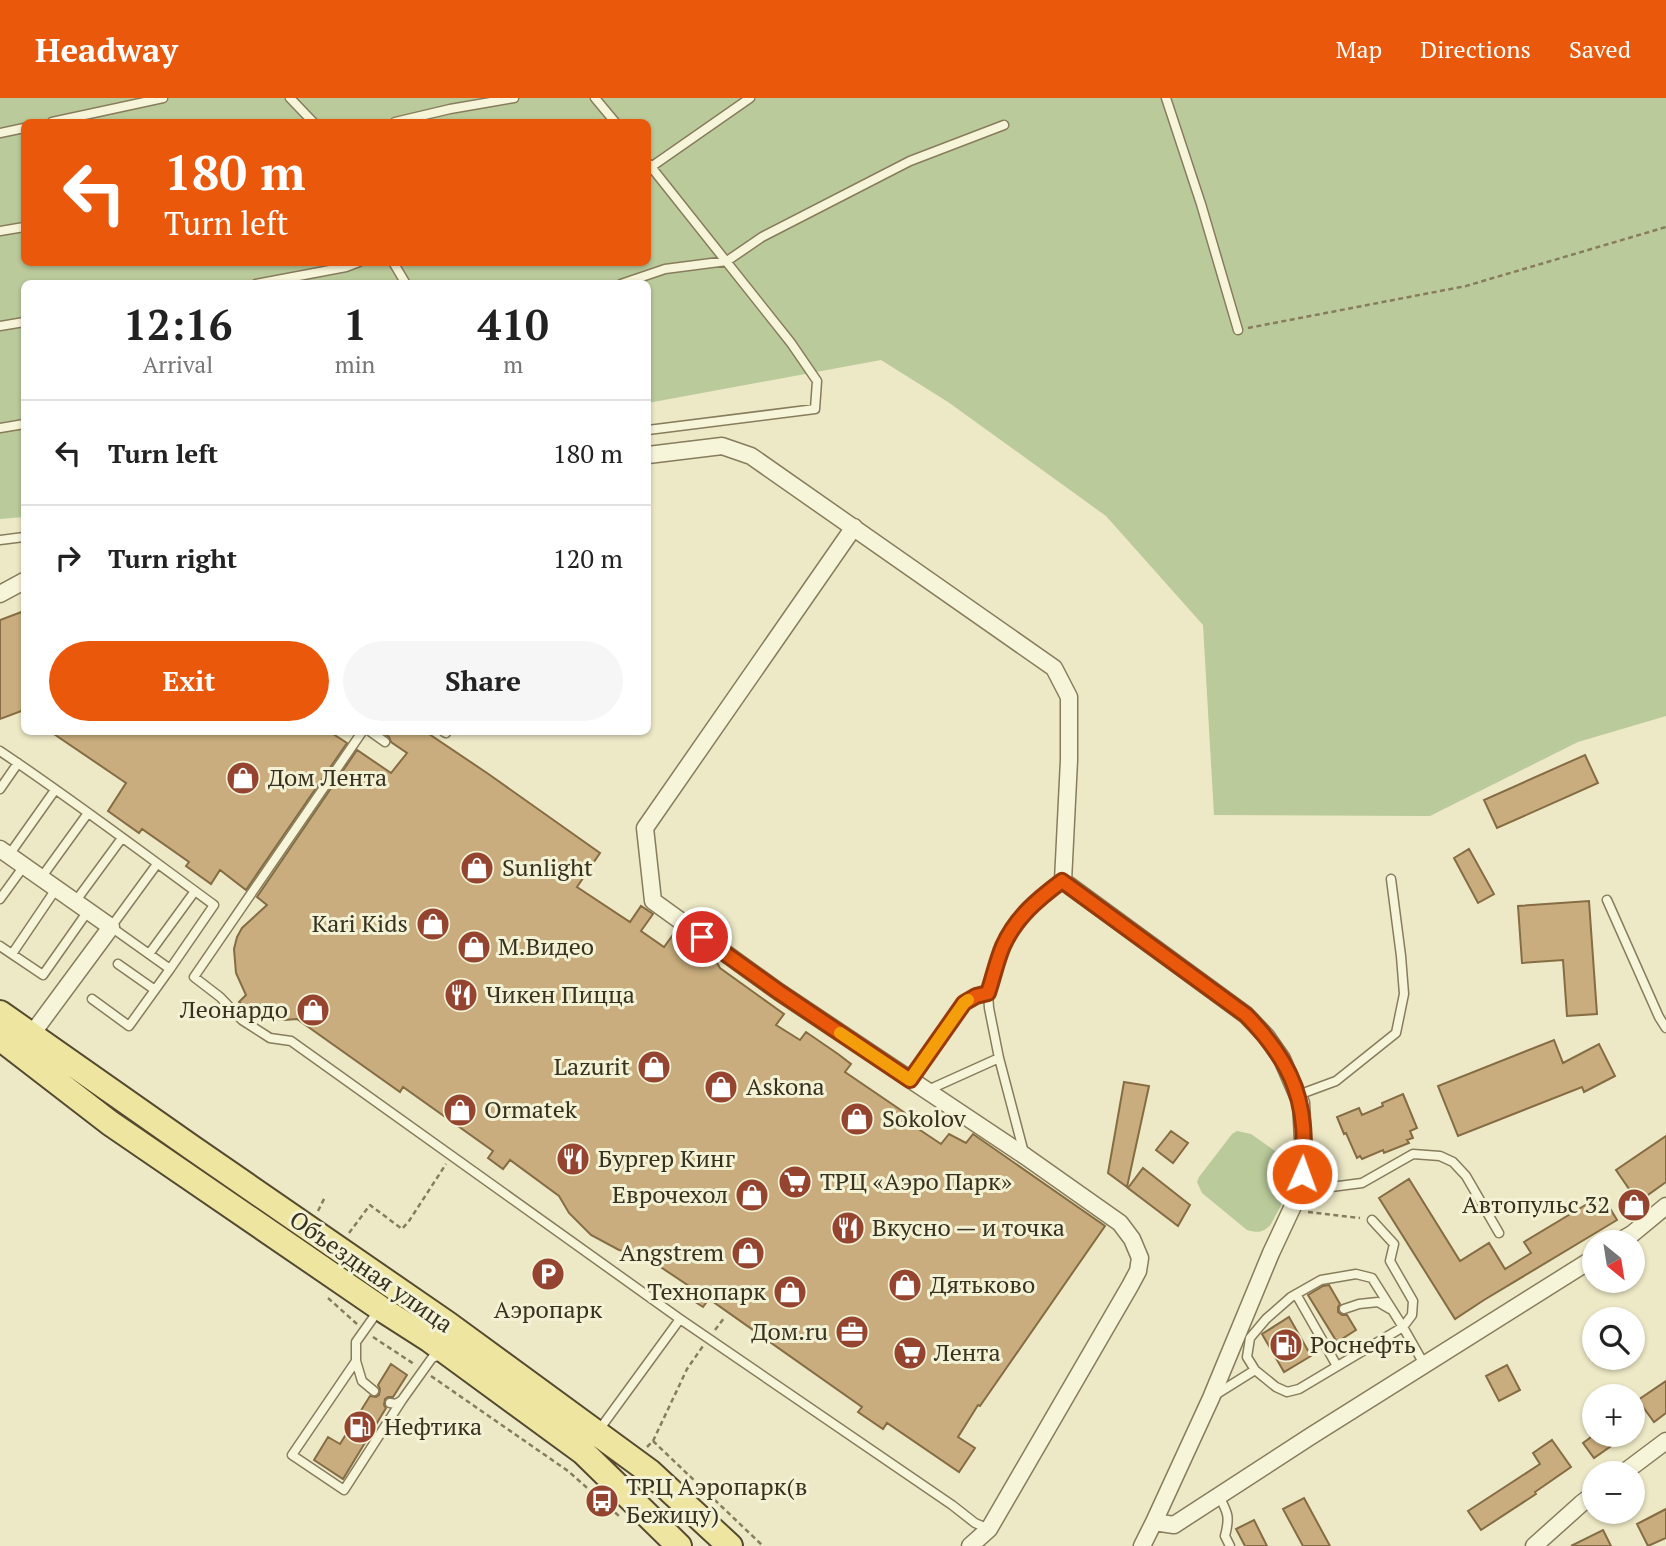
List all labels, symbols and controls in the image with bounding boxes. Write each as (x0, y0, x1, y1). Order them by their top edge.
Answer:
text: Headway (35, 28, 178, 71)
text: Map (1336, 33, 1382, 65)
text: Directions (1420, 33, 1531, 65)
text: Saved (1569, 33, 1631, 65)
text: 180 m (164, 139, 306, 204)
icon: left (49, 147, 140, 238)
text: Turn left (164, 202, 288, 244)
text: 12:16 (123, 296, 233, 352)
text: 1 (343, 296, 367, 352)
text: 410 (478, 296, 549, 352)
text: Arrival (143, 349, 213, 380)
text: min (335, 349, 375, 380)
text: m (503, 349, 523, 380)
icon: left (49, 434, 87, 472)
text: Turn left (108, 436, 218, 470)
text: 180 m (553, 436, 623, 470)
icon: right (49, 539, 87, 577)
text: Turn right (108, 541, 237, 575)
text: 120 m (553, 541, 623, 575)
button: Exit (49, 641, 329, 721)
button: Share (343, 641, 623, 721)
shop icon: Дом Лента (224, 759, 262, 797)
place label: Дом Лента (268, 761, 387, 793)
shop icon: Sunlight (458, 849, 496, 887)
place label: Sunlight (502, 851, 593, 883)
shop icon: Kari Kids (414, 905, 452, 943)
place label: Kari Kids (312, 907, 408, 939)
pin (672, 907, 732, 967)
icon: arrive (683, 918, 721, 956)
shop icon: М.Видео (455, 928, 493, 966)
place label: М.Видео (498, 930, 594, 962)
restaurant icon: Чикен Пицца (442, 976, 480, 1014)
place label: Чикен Пицца (486, 978, 635, 1010)
shop icon: Леонардо (294, 991, 332, 1029)
place label: Леонардо (179, 993, 288, 1025)
shop icon: Lazurit (635, 1048, 673, 1086)
place label: Lazurit (554, 1050, 630, 1082)
shop icon: Askona (702, 1068, 740, 1106)
place label: Askona (746, 1070, 825, 1102)
shop icon: Ormatek (441, 1091, 479, 1129)
place label: Ormatek (484, 1093, 578, 1125)
shop icon: Sokolov (838, 1100, 876, 1138)
place label: Sokolov (882, 1102, 967, 1134)
position arrow (1265, 1137, 1339, 1211)
restaurant icon: Бургер Кинг (554, 1140, 592, 1178)
place label: Бургер Кинг (598, 1142, 735, 1174)
supermarket icon: ТРЦ «Аэро Парк» (776, 1163, 814, 1201)
place label: ТРЦ «Аэро Парк» (820, 1165, 1012, 1197)
shop icon: Еврочехол (733, 1176, 771, 1214)
place label: Еврочехол (612, 1178, 728, 1210)
shop icon: Автопульс 32 (1615, 1186, 1653, 1224)
place label: Автопульс 32 (1462, 1188, 1610, 1220)
street label: Объездная улица (284, 1203, 460, 1340)
restaurant icon: Вкусно — и точка (829, 1209, 867, 1247)
place label: Вкусно — и точка (872, 1211, 1065, 1243)
north arrow (1582, 1230, 1645, 1293)
map controls (1582, 1230, 1645, 1524)
shop icon: Angstrem (729, 1234, 767, 1272)
place label: Angstrem (619, 1236, 724, 1268)
parking icon: Аэропарк (529, 1255, 567, 1293)
shop icon: Дятьково (886, 1266, 924, 1304)
place label: Дятьково (930, 1268, 1035, 1300)
shop icon: Технопарк (771, 1273, 809, 1311)
place label: Технопарк (647, 1275, 766, 1307)
place label: Аэропарк (494, 1293, 602, 1325)
button: search (1582, 1307, 1645, 1370)
office icon: Дом.ru (833, 1313, 871, 1351)
place label: Дом.ru (751, 1315, 828, 1347)
fuel station icon: Роснефть (1267, 1326, 1305, 1364)
place label: Роснефть (1310, 1328, 1416, 1360)
supermarket icon: Лента (891, 1334, 929, 1372)
place label: Лента (933, 1336, 1001, 1368)
button: + (1582, 1384, 1645, 1447)
fuel station icon: Нефтика (341, 1408, 379, 1446)
place label: Нефтика (384, 1410, 482, 1442)
button: − (1582, 1461, 1645, 1524)
place label: ТРЦ Аэропарк(в Бежицу) (626, 1470, 807, 1530)
bus stop icon: ТРЦ Аэропарк(в Бежицу) (583, 1482, 621, 1520)

